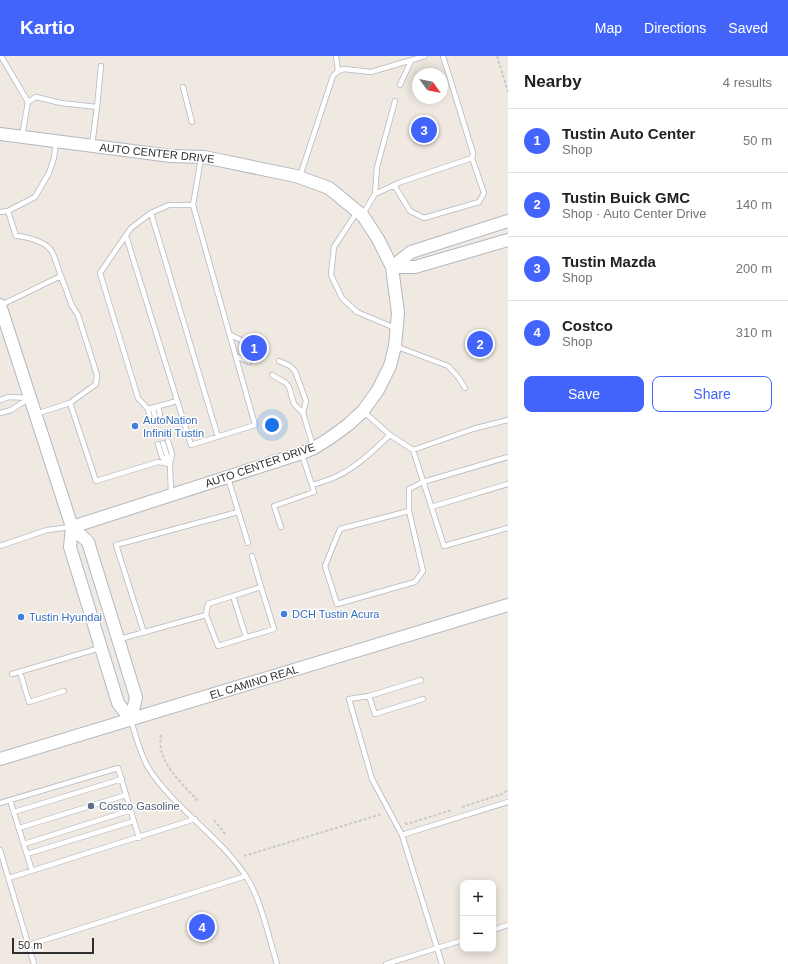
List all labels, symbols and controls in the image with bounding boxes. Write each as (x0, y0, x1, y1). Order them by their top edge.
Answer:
text: Kartio (20, 17, 75, 38)
text: Map (595, 20, 622, 36)
text: Directions (644, 20, 706, 36)
text: Saved (728, 20, 768, 36)
north arrow (412, 68, 448, 104)
text: Nearby (524, 72, 582, 91)
text: 4 results (723, 75, 772, 90)
pin: 3 (411, 115, 437, 145)
text: Tustin Auto Center (562, 125, 695, 142)
text: 1 (533, 133, 541, 148)
text: 50 m (743, 133, 772, 148)
street label: AUTO CENTER DRIVE (99, 141, 215, 165)
text: Shop (562, 142, 592, 157)
text: Tustin Buick GMC (562, 189, 690, 206)
text: 2 (533, 197, 541, 212)
text: 140 m (736, 197, 772, 212)
text: Shop · Auto Center Drive (562, 206, 707, 221)
text: Tustin Mazda (562, 253, 656, 270)
text: 3 (533, 261, 541, 276)
text: 200 m (736, 261, 772, 276)
text: Shop (562, 270, 592, 285)
text: Costco (562, 317, 613, 334)
text: 4 (533, 325, 541, 340)
text: 310 m (736, 325, 772, 340)
pin: 2 (467, 329, 493, 359)
pin: 1 (241, 333, 267, 363)
text: Shop (562, 334, 592, 349)
button: Save (524, 376, 644, 412)
button: Share (652, 376, 772, 412)
place label: AutoNation Infiniti Tustin (143, 414, 204, 439)
your location (262, 415, 282, 435)
marker: AutoNation Infiniti Tustin (130, 421, 140, 431)
street label: AUTO CENTER DRIVE (204, 441, 316, 489)
place label: DCH Tustin Acura (292, 608, 380, 620)
marker: DCH Tustin Acura (279, 609, 289, 619)
place label: Tustin Hyundai (29, 611, 102, 623)
marker: Tustin Hyundai (16, 612, 26, 622)
street label: EL CAMINO REAL (208, 663, 300, 701)
place label: Costco Gasoline (99, 800, 180, 812)
marker: Costco Gasoline (86, 801, 96, 811)
map controls (460, 880, 496, 952)
button: + (460, 880, 496, 916)
pin: 4 (189, 912, 215, 942)
button: − (460, 916, 496, 952)
scale bar (12, 936, 94, 955)
text: 50 m (18, 939, 42, 951)

